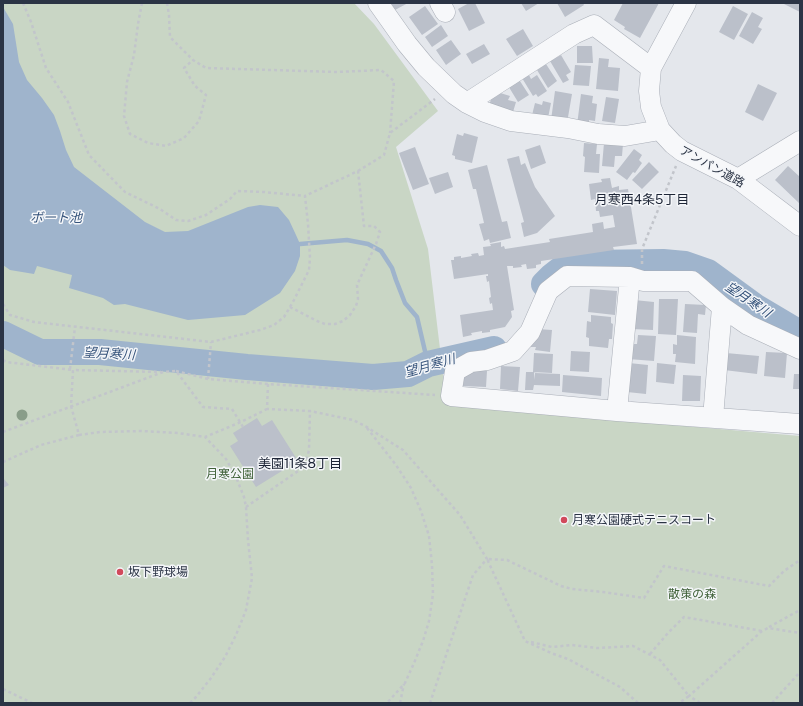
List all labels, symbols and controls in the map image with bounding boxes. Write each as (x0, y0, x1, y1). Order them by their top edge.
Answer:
street label: アンパン道路 (677, 143, 747, 191)
district label: 月寒西4条5丁目 (595, 192, 689, 208)
water label: ボート池 (30, 210, 82, 226)
water label: 望月寒川 (722, 279, 774, 321)
water label: 望月寒川 (83, 345, 135, 363)
water label: 望月寒川 (403, 351, 457, 381)
district label: 美園11条8丁目 (258, 456, 342, 472)
park label: 月寒公園 (206, 467, 254, 481)
place label: 月寒公園硬式テニスコート (572, 513, 716, 527)
marker: 月寒公園硬式テニスコート (559, 515, 569, 525)
place label: 坂下野球場 (128, 565, 188, 579)
marker: 坂下野球場 (115, 567, 125, 577)
park label: 散策の森 (668, 587, 716, 601)

